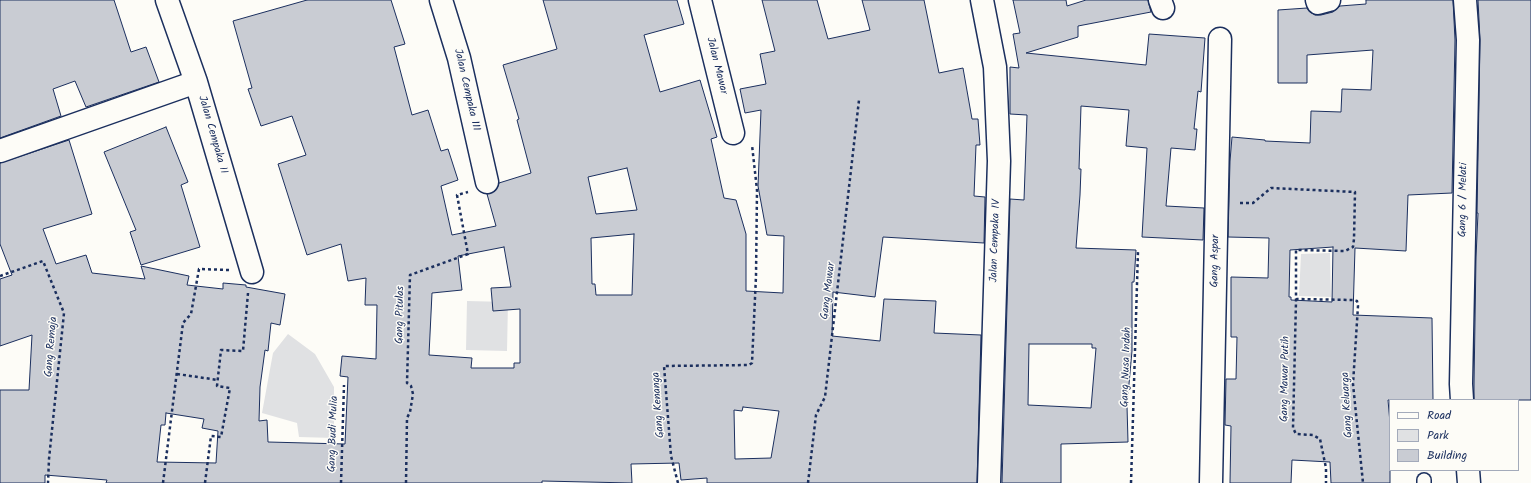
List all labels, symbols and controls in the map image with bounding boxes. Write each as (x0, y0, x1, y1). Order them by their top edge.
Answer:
street label: Jalan Mawar (703, 36, 729, 96)
street label: Jalan Cempaka III (450, 48, 482, 132)
street label: Jalan Cempaka II (195, 94, 229, 176)
street label: Gang 6 / Melati (1457, 163, 1471, 237)
street label: Jalan Cempaka IV (988, 199, 1004, 283)
street label: Gang Aspar (1209, 234, 1223, 288)
street label: Gang Mawar (819, 262, 839, 320)
street label: Gang Pitulas (394, 286, 408, 344)
street label: Gang Remaja (43, 316, 61, 378)
street label: Gang Nusa Indah (1119, 327, 1135, 407)
street label: Gang Mawar Putih (1279, 336, 1293, 422)
street label: Gang Kenanga (650, 372, 668, 438)
street label: Gang Keluarga (1340, 372, 1356, 438)
street label: Gang Budi Mulia (326, 395, 342, 473)
legend (1389, 399, 1519, 471)
text: Road (1427, 406, 1451, 425)
text: Park (1427, 426, 1449, 445)
text: Building (1427, 446, 1467, 465)

